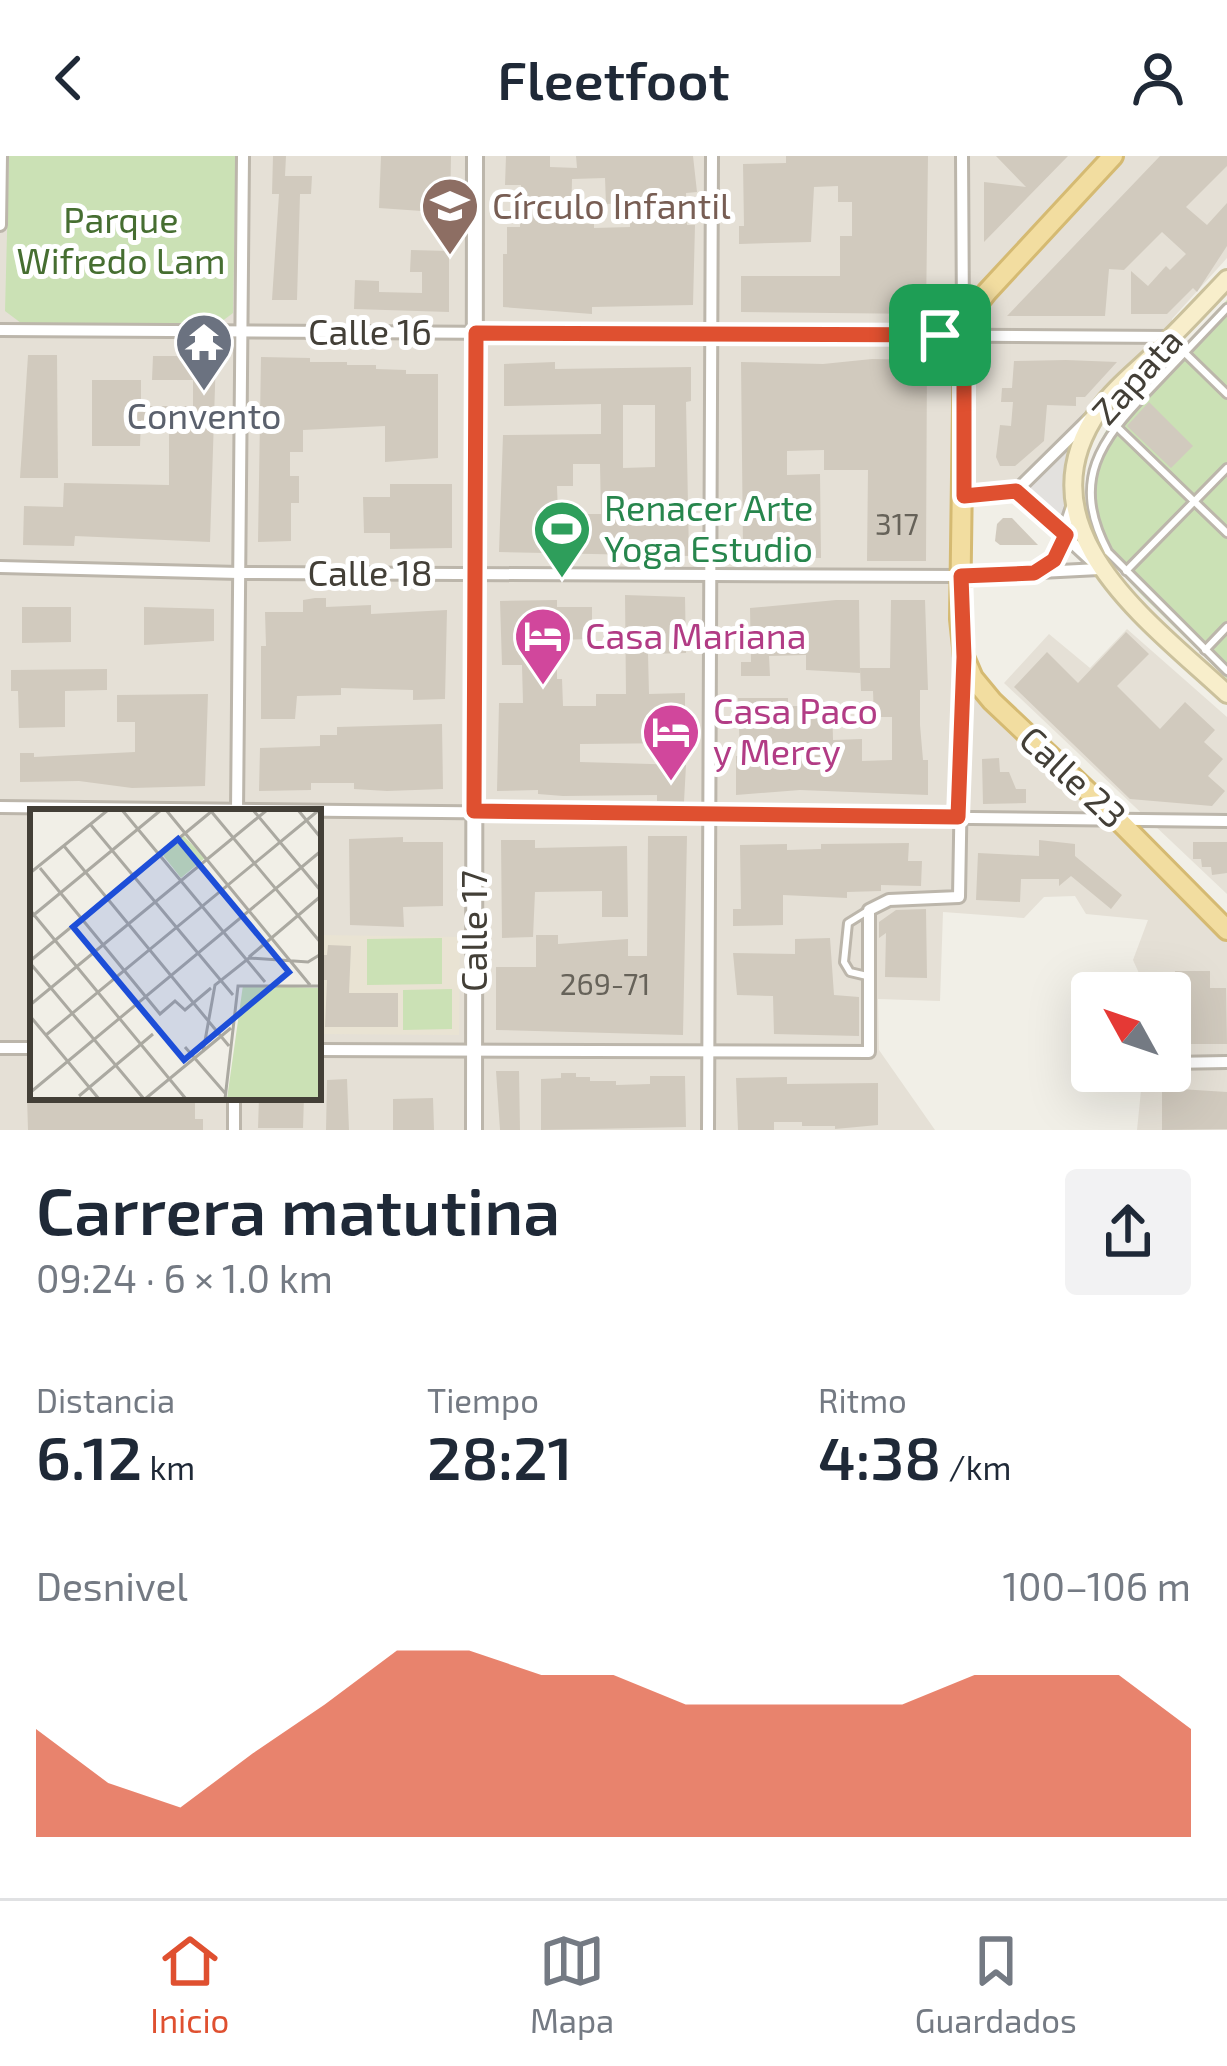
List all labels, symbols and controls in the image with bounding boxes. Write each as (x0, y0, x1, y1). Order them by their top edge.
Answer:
icon: back (36, 45, 102, 111)
icon: person (1125, 45, 1191, 111)
text: Fleetfoot (497, 46, 730, 111)
school or university icon: Círculo Infantil (419, 175, 481, 257)
place label: Círculo Infantil (492, 183, 731, 226)
park label: Parque Wifredo Lam (17, 197, 225, 281)
pin (889, 284, 991, 386)
icon: arrive (907, 302, 973, 368)
street label: Calle 16 (308, 309, 432, 352)
temple icon: Convento (173, 311, 235, 393)
street label: Zapata (1082, 318, 1190, 432)
place label: Convento (126, 393, 282, 436)
place label: Renacer Arte Yoga Estudio (604, 485, 813, 569)
sports icon: Renacer Arte Yoga Estudio (531, 498, 593, 580)
house number: 317 (875, 505, 919, 541)
street label: Calle 18 (307, 550, 433, 593)
hotel icon: Casa Mariana (512, 605, 574, 687)
place label: Casa Mariana (585, 613, 807, 656)
place label: Casa Paco y Mercy (713, 688, 878, 772)
hotel icon: Casa Paco y Mercy (640, 701, 702, 783)
street label: Calle 23 (1012, 716, 1136, 836)
inset map (30, 809, 321, 1100)
street label: Calle 17 (451, 870, 494, 992)
house number: 269-71 (560, 965, 650, 1001)
north arrow (1071, 972, 1191, 1092)
map controls (1071, 972, 1191, 1092)
text: Carrera matutina (36, 1169, 560, 1248)
button: share (1065, 1169, 1191, 1295)
text: 09:24 · 6 × 1.0 km (36, 1254, 333, 1301)
text: Distancia (36, 1380, 175, 1420)
text: Tiempo (427, 1380, 539, 1420)
text: Ritmo (818, 1380, 907, 1420)
text: 6.12 (36, 1420, 142, 1492)
text: 28:21 (427, 1420, 573, 1492)
text: 4:38 (818, 1420, 941, 1492)
text: km (142, 1447, 195, 1487)
text: /km (941, 1447, 1011, 1487)
text: Desnivel (36, 1562, 188, 1609)
text: 100–106 m (1002, 1562, 1191, 1609)
tab: Inicio (150, 1928, 229, 2040)
tab: Mapa (530, 1928, 614, 2040)
tab: Guardados (915, 1928, 1077, 2040)

